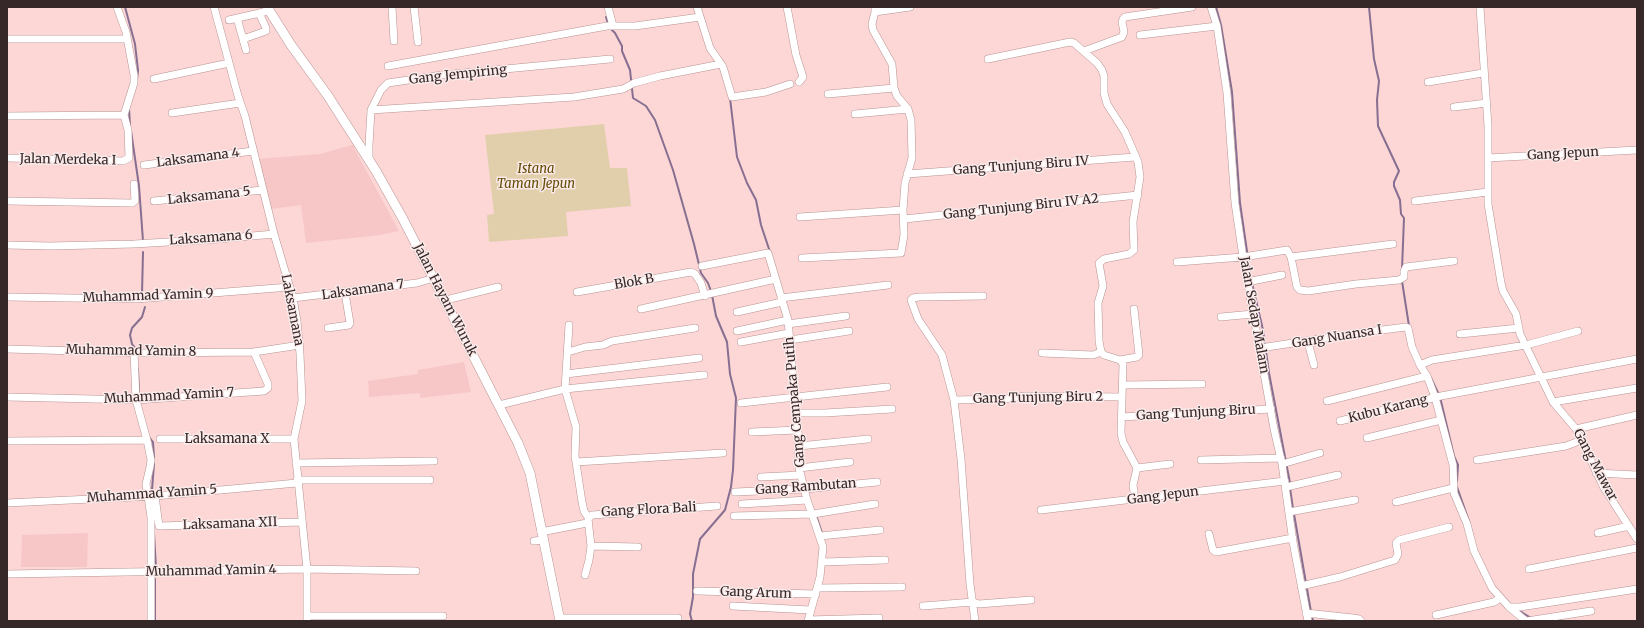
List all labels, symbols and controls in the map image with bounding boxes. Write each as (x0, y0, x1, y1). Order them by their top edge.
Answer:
street label: Gang Jempiring (408, 62, 508, 88)
street label: Gang Jepun (1527, 144, 1599, 164)
street label: Laksamana 4 (155, 145, 241, 171)
street label: Jalan Merdeka I (19, 151, 117, 169)
street label: Gang Tunjung Biru IV (953, 153, 1089, 179)
park label: Istana Taman Jepun (497, 161, 575, 192)
street label: Laksamana 5 (167, 184, 251, 208)
street label: Gang Tunjung Biru IV A2 (942, 191, 1100, 223)
street label: Laksamana 6 (169, 227, 253, 249)
street label: Jalan Hayam Wuruk (410, 241, 480, 359)
street label: Jalan Sedap Malam (1236, 255, 1272, 375)
street label: Blok B (613, 271, 655, 293)
street label: Laksamana (277, 273, 307, 347)
street label: Laksamana 7 (321, 276, 405, 304)
street label: Muhammad Yamin 9 (82, 286, 214, 306)
street label: Gang Nuansa I (1291, 322, 1383, 352)
street label: Gang Cempaka Putih (782, 336, 808, 468)
street label: Muhammad Yamin 8 (65, 342, 197, 360)
street label: Muhammad Yamin 7 (103, 385, 235, 407)
street label: Gang Tunjung Biru 2 (973, 389, 1103, 407)
street label: Kubu Karang (1347, 392, 1429, 426)
street label: Gang Tunjung Biru (1136, 402, 1256, 424)
street label: Gang Mawar (1569, 426, 1621, 504)
street label: Laksamana X (184, 431, 270, 447)
street label: Gang Rambutan (755, 476, 857, 498)
street label: Muhammad Yamin 5 (86, 482, 218, 506)
street label: Gang Jepun (1126, 484, 1200, 508)
street label: Gang Flora Bali (601, 500, 697, 520)
street label: Laksamana XII (182, 515, 278, 533)
street label: Muhammad Yamin 4 (145, 562, 277, 580)
street label: Gang Arum (720, 584, 792, 602)

